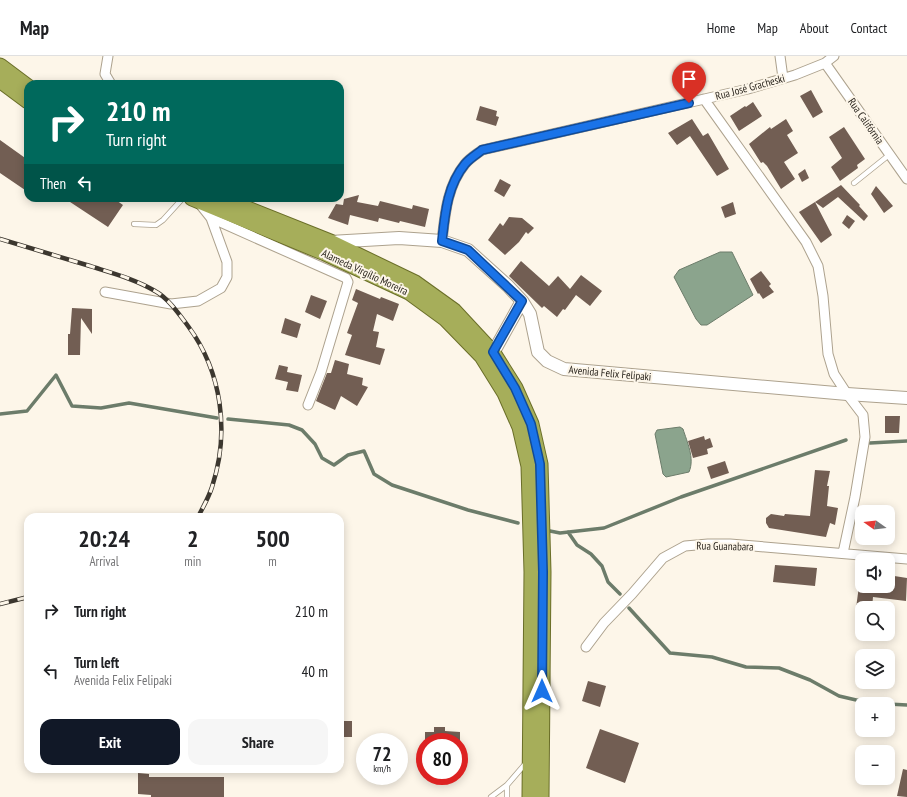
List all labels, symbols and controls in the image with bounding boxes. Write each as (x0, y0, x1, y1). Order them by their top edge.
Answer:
text: Map (20, 16, 49, 40)
text: Home (707, 19, 735, 37)
text: Map (757, 19, 778, 37)
text: About (800, 19, 829, 37)
text: Contact (851, 19, 887, 37)
pin (672, 62, 706, 103)
icon: arrive (678, 68, 700, 90)
street label: Rua José Gracheski (714, 71, 786, 103)
text: 210 m (106, 92, 170, 129)
street label: Rua Califórnia (845, 95, 887, 147)
icon: right (40, 96, 92, 148)
text: Turn right (106, 128, 166, 151)
icon: left (74, 172, 96, 194)
text: Then (40, 174, 66, 193)
street label: Alameda Virgílio Moreira (319, 246, 411, 298)
street label: Avenida Felix Felipaki (568, 362, 652, 384)
north arrow (855, 505, 895, 545)
map controls (855, 505, 895, 785)
text: 20:24 (78, 523, 130, 554)
text: 2 (187, 523, 198, 554)
text: 500 (255, 523, 290, 554)
street label: Rua Guanabara (696, 539, 754, 553)
text: Arrival (89, 553, 119, 570)
text: min (184, 553, 201, 570)
text: m (268, 553, 277, 570)
button: sound (855, 553, 895, 593)
icon: right (40, 600, 62, 622)
button: search (855, 601, 895, 641)
text: Turn right (74, 602, 126, 621)
text: 210 m (295, 602, 328, 621)
button: layers (855, 649, 895, 689)
text: Turn left (74, 653, 119, 672)
icon: left (40, 660, 62, 682)
text: 40 m (302, 662, 328, 681)
position arrow (521, 670, 563, 712)
text: Avenida Felix Felipaki (74, 672, 172, 689)
button: + (855, 697, 895, 737)
button: Exit (40, 719, 180, 765)
button: Share (188, 719, 328, 765)
speed limit sign: 80 (416, 733, 468, 785)
text: 72 (372, 741, 392, 767)
button: − (855, 745, 895, 785)
text: km/h (373, 762, 391, 775)

